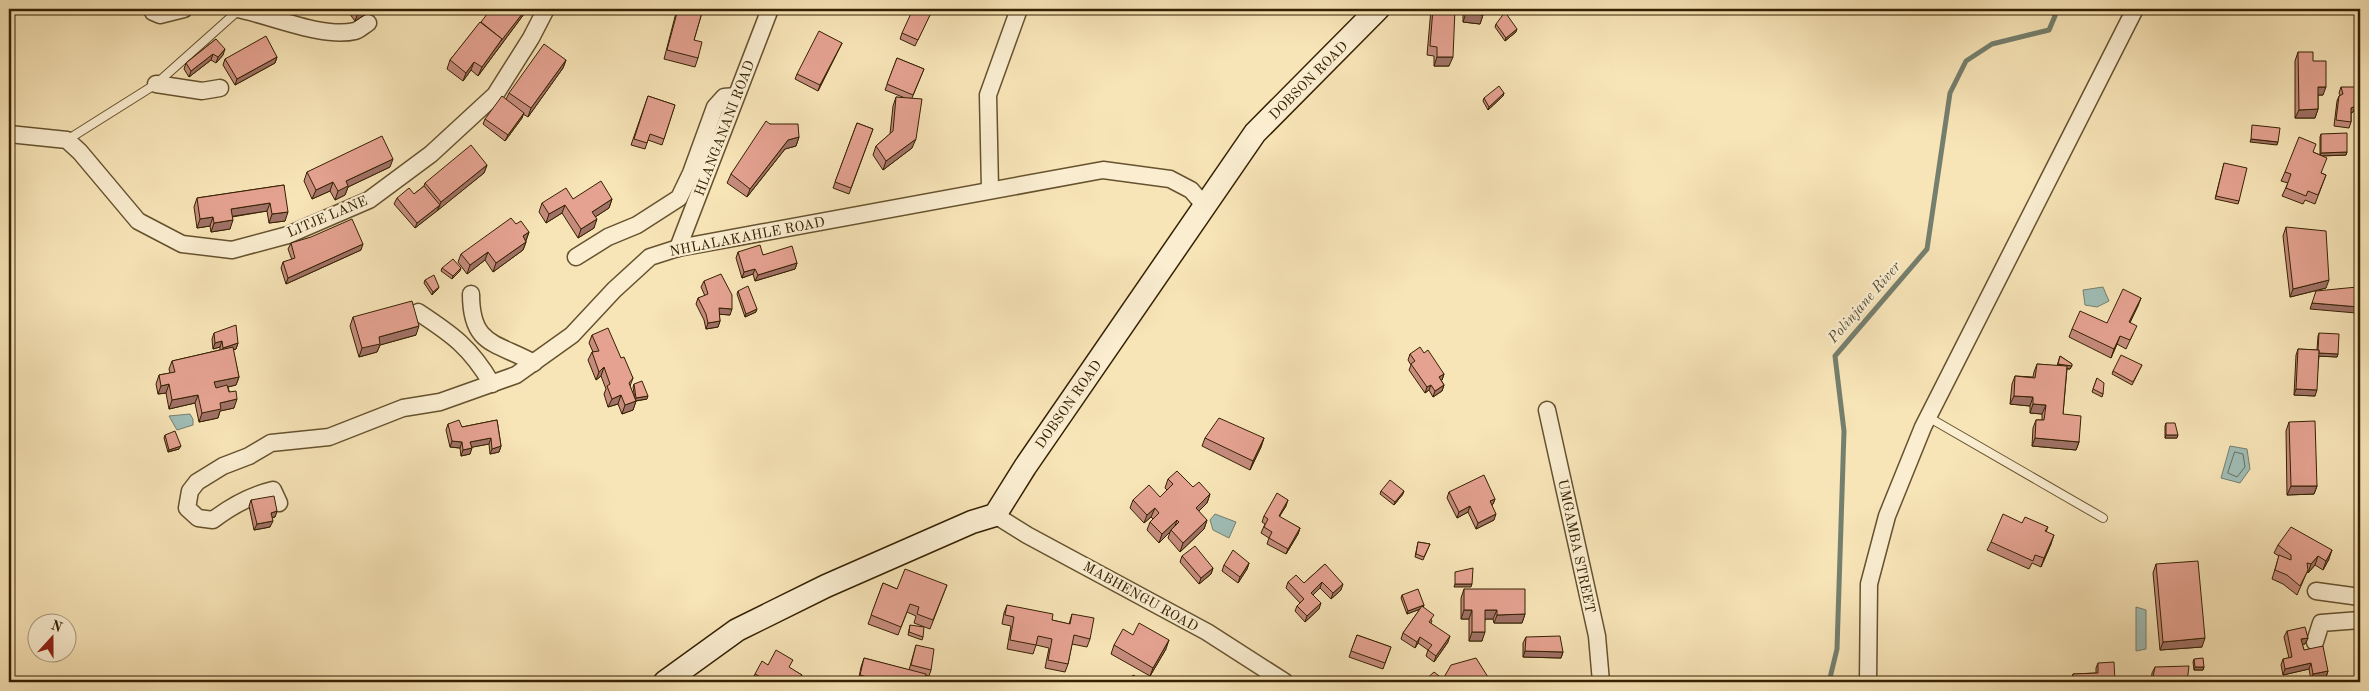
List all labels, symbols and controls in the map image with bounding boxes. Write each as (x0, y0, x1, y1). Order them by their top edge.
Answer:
street label: DOBSON ROAD (1267, 39, 1351, 122)
street label: HLANGANANI ROAD (693, 59, 757, 198)
street label: LITJE LANE (285, 194, 369, 240)
street label: NHLALAKAHLE ROAD (668, 215, 826, 259)
water label: Polinjane River (1825, 259, 1905, 347)
street label: DOBSON ROAD (1033, 358, 1104, 451)
street label: UMGAMBA STREET (1555, 478, 1597, 614)
street label: MABHENGU ROAD (1081, 559, 1200, 634)
north arrow (28, 614, 78, 664)
text: N (49, 618, 64, 635)

